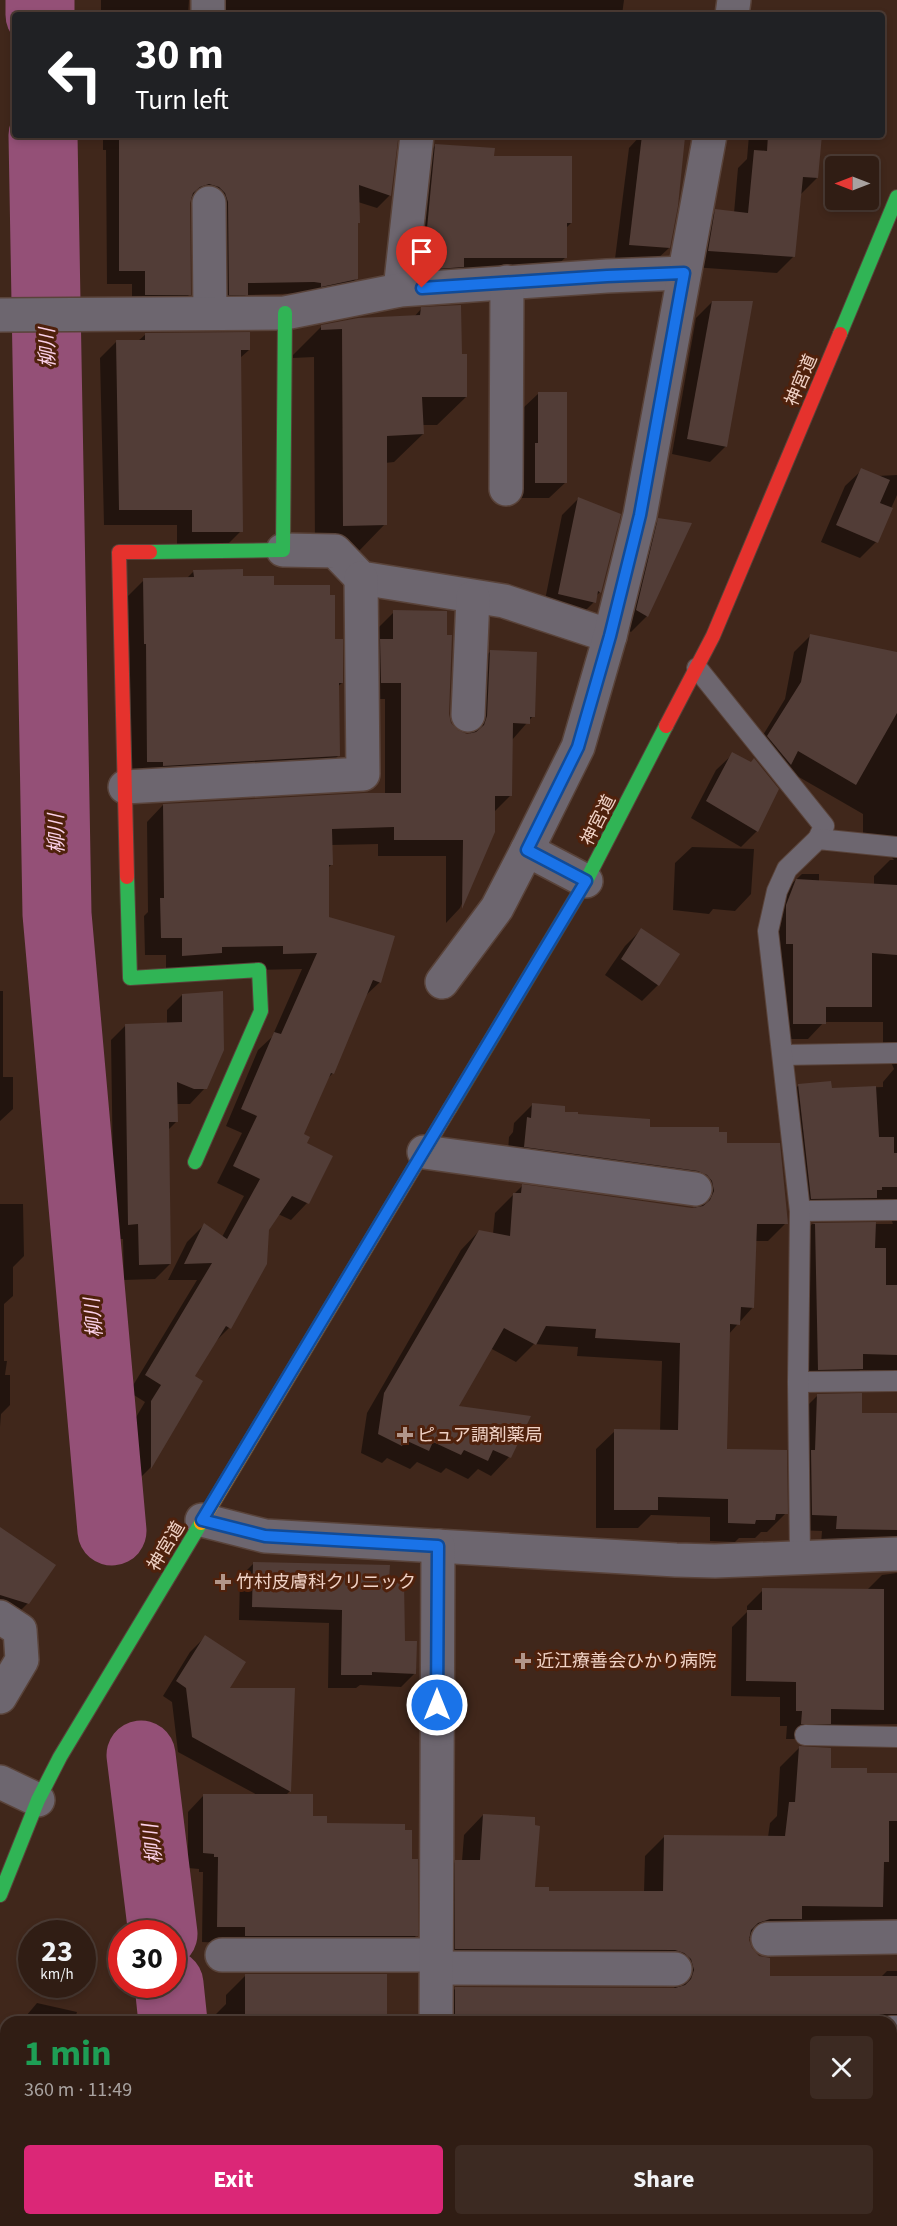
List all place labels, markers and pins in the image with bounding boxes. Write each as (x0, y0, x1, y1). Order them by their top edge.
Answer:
pin (396, 226, 447, 288)
place label: ピュア調剤薬局 (417, 1423, 543, 1448)
marker: ピュア調剤薬局 (398, 1428, 412, 1442)
place label: 竹村皮膚科クリニック (236, 1570, 416, 1595)
marker: 竹村皮膚科クリニック (214, 1573, 232, 1591)
place label: 近江療善会ひかり病院 (536, 1649, 716, 1674)
marker: 近江療善会ひかり病院 (514, 1652, 532, 1670)

